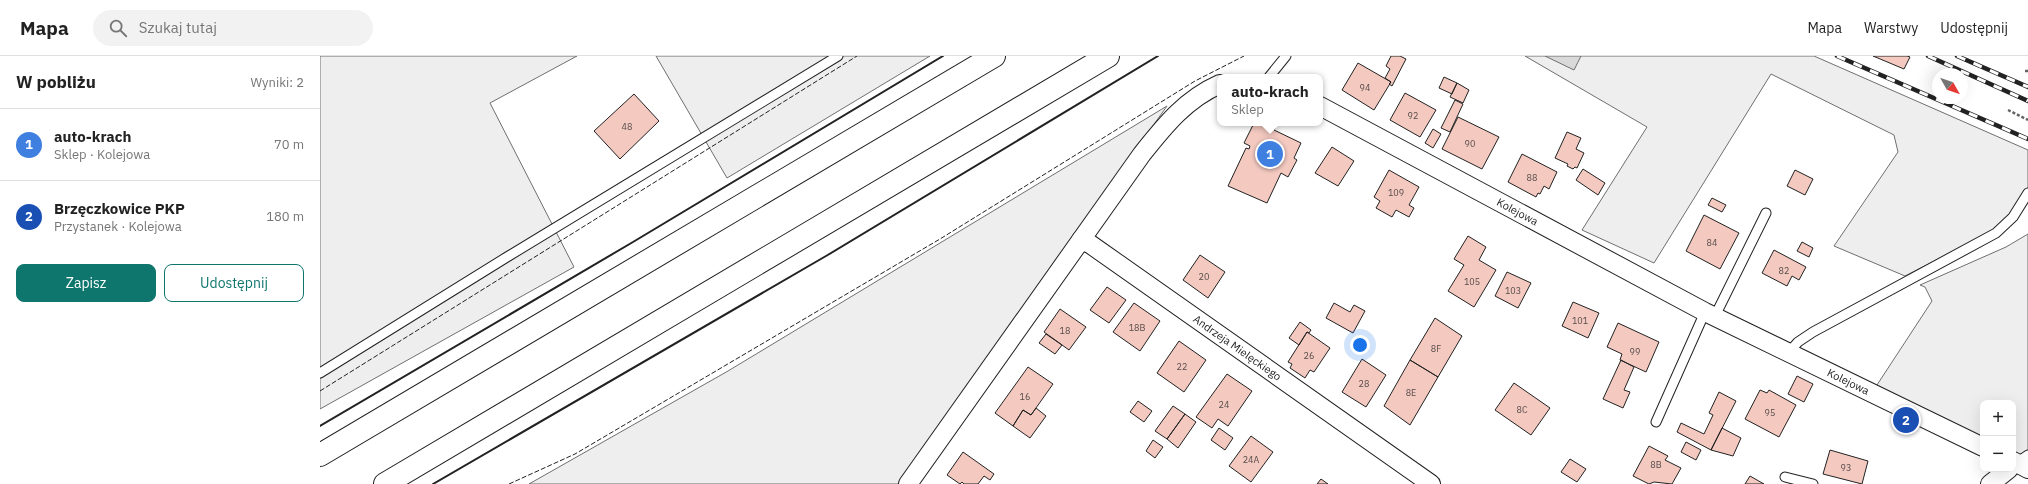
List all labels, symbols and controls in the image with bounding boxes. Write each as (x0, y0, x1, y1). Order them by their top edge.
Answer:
search box (93, 10, 373, 46)
text: Mapa (20, 16, 69, 40)
icon: search (107, 17, 129, 39)
text: Szukaj tutaj (139, 18, 217, 37)
text: Mapa (1807, 19, 1842, 37)
text: Warstwy (1864, 19, 1918, 37)
text: Udostępnij (1940, 19, 2008, 37)
north arrow (1932, 68, 1968, 104)
text: W pobliżu (16, 71, 96, 93)
text: Wyniki: 2 (251, 74, 304, 91)
popup (1217, 74, 1323, 126)
text: auto-krach (1231, 82, 1309, 101)
house number: 94 (1360, 82, 1370, 93)
text: Sklep (1231, 101, 1264, 118)
house number: 92 (1408, 110, 1418, 121)
house number: 48 (622, 121, 632, 132)
text: auto-krach (54, 127, 132, 146)
text: 1 (25, 136, 33, 153)
text: 70 m (274, 136, 304, 153)
house number: 90 (1465, 138, 1475, 149)
pin: 1 (1257, 139, 1283, 169)
text: Sklep · Kolejowa (54, 146, 150, 163)
house number: 88 (1527, 172, 1537, 183)
house number: 109 (1388, 187, 1404, 198)
street label: Kolejowa (1494, 195, 1541, 229)
text: Brzęczkowice PKP (54, 199, 185, 218)
text: 2 (25, 208, 33, 225)
text: 180 m (266, 208, 304, 225)
text: Przystanek · Kolejowa (54, 218, 182, 235)
house number: 84 (1707, 237, 1717, 248)
button: Zapisz (16, 264, 156, 302)
button: Udostępnij (164, 264, 304, 302)
house number: 82 (1779, 265, 1789, 276)
house number: 20 (1199, 271, 1209, 282)
house number: 105 (1464, 276, 1480, 287)
house number: 103 (1505, 285, 1521, 296)
street label: Andrzeja Mielęckiego (1190, 312, 1284, 384)
house number: 101 (1572, 315, 1588, 326)
house number: 18B (1129, 322, 1145, 333)
house number: 18 (1060, 325, 1070, 336)
your location (1350, 335, 1370, 355)
house number: 8F (1431, 343, 1441, 354)
house number: 99 (1630, 346, 1640, 357)
house number: 26 (1304, 350, 1314, 361)
house number: 22 (1177, 361, 1187, 372)
street label: Kolejowa (1825, 365, 1872, 398)
house number: 28 (1359, 378, 1369, 389)
house number: 8E (1406, 387, 1416, 398)
house number: 16 (1020, 391, 1030, 402)
house number: 24 (1219, 399, 1229, 410)
map controls (1980, 400, 2016, 472)
button: + (1980, 400, 2016, 436)
house number: 8C (1517, 404, 1528, 415)
pin: 2 (1893, 405, 1919, 435)
house number: 95 (1765, 407, 1775, 418)
button: − (1980, 436, 2016, 472)
house number: 24A (1243, 454, 1260, 465)
house number: 8B (1650, 459, 1662, 470)
house number: 93 (1841, 462, 1851, 473)

